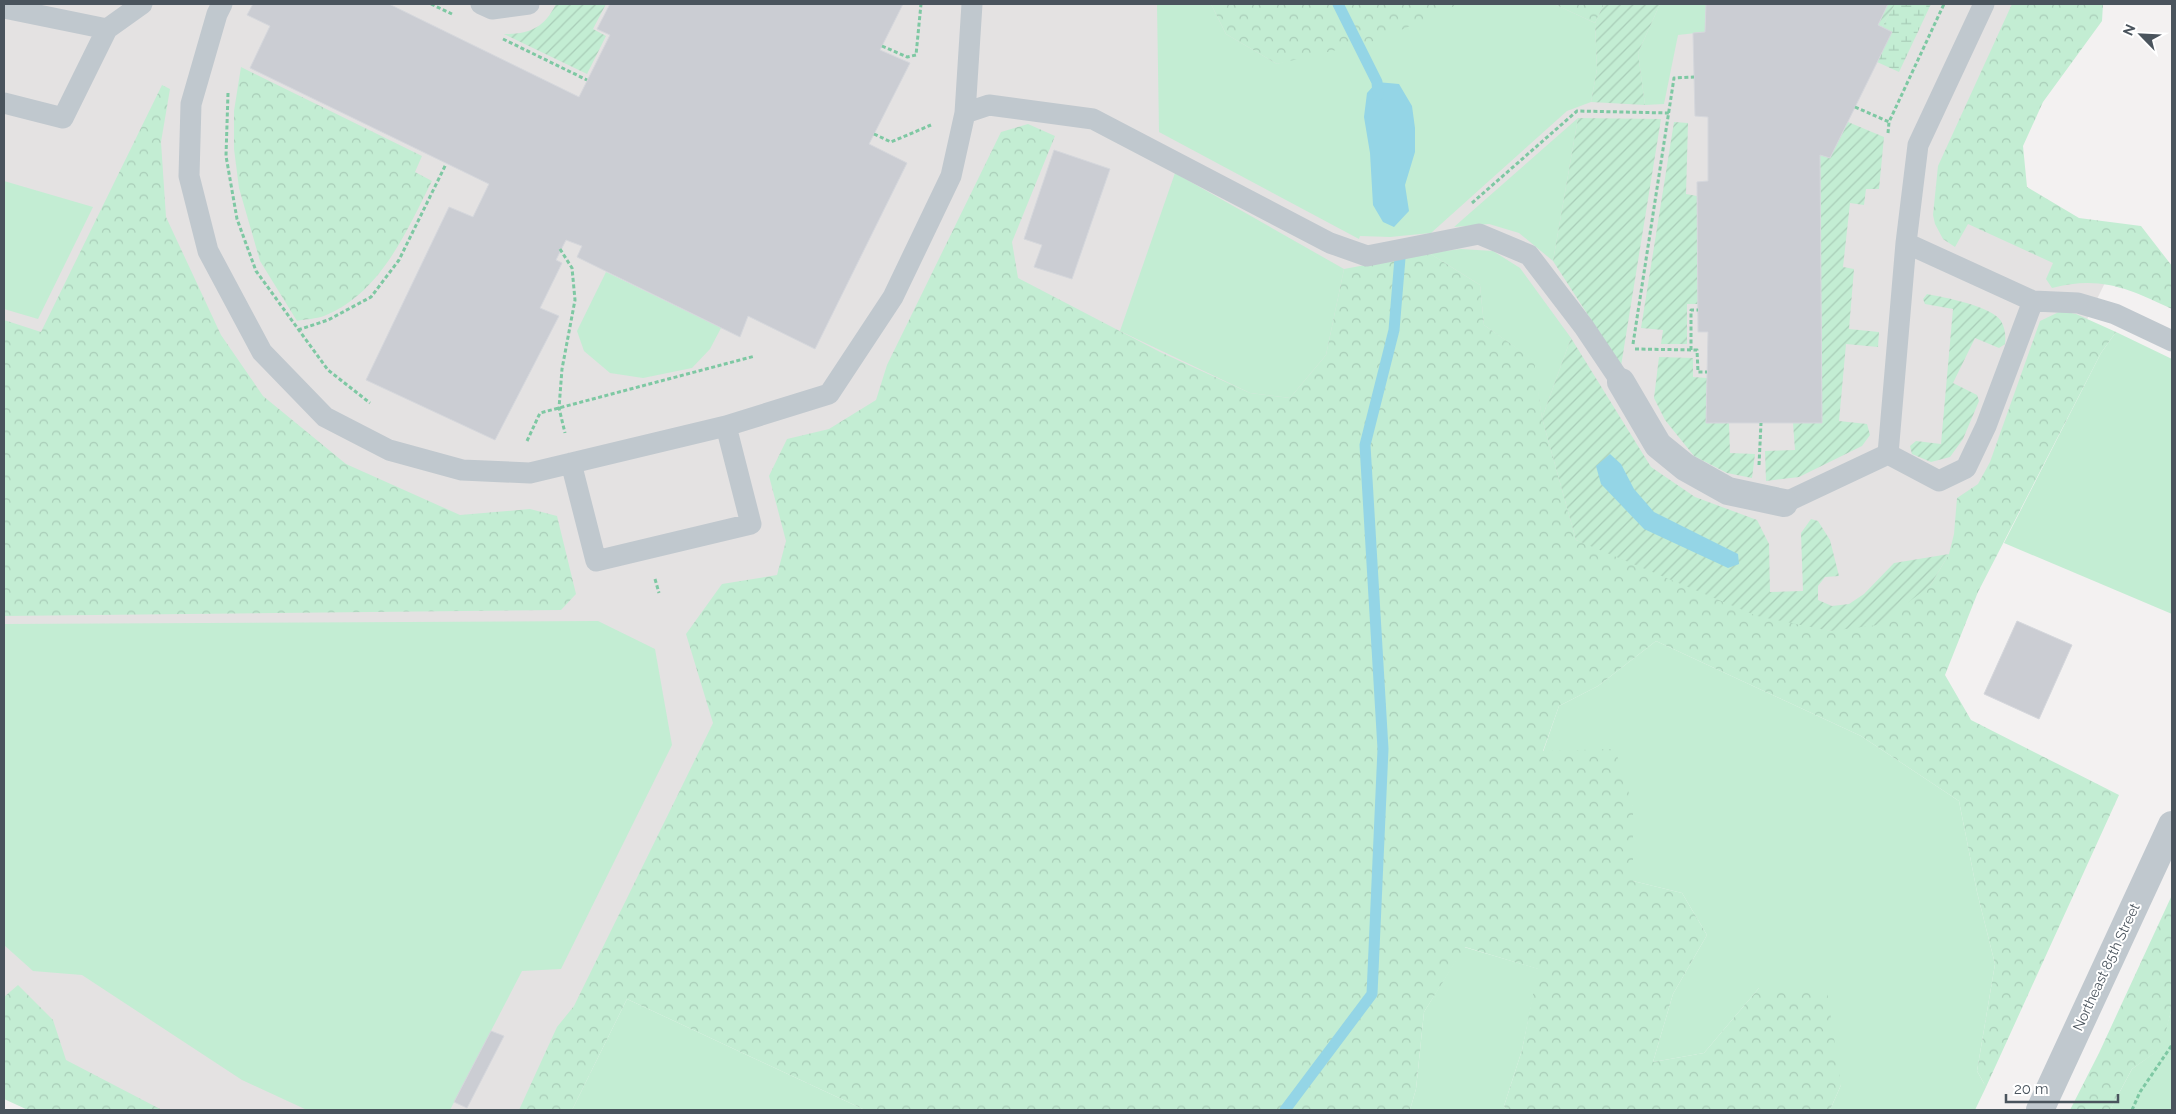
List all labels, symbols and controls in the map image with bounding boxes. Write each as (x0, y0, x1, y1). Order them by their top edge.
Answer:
north arrow (2116, 10, 2166, 60)
text: N (2120, 22, 2139, 38)
street label: Northeast 85th Street (2069, 900, 2143, 1033)
scale bar (2006, 1072, 2118, 1104)
text: 20 m (2014, 1080, 2049, 1098)

